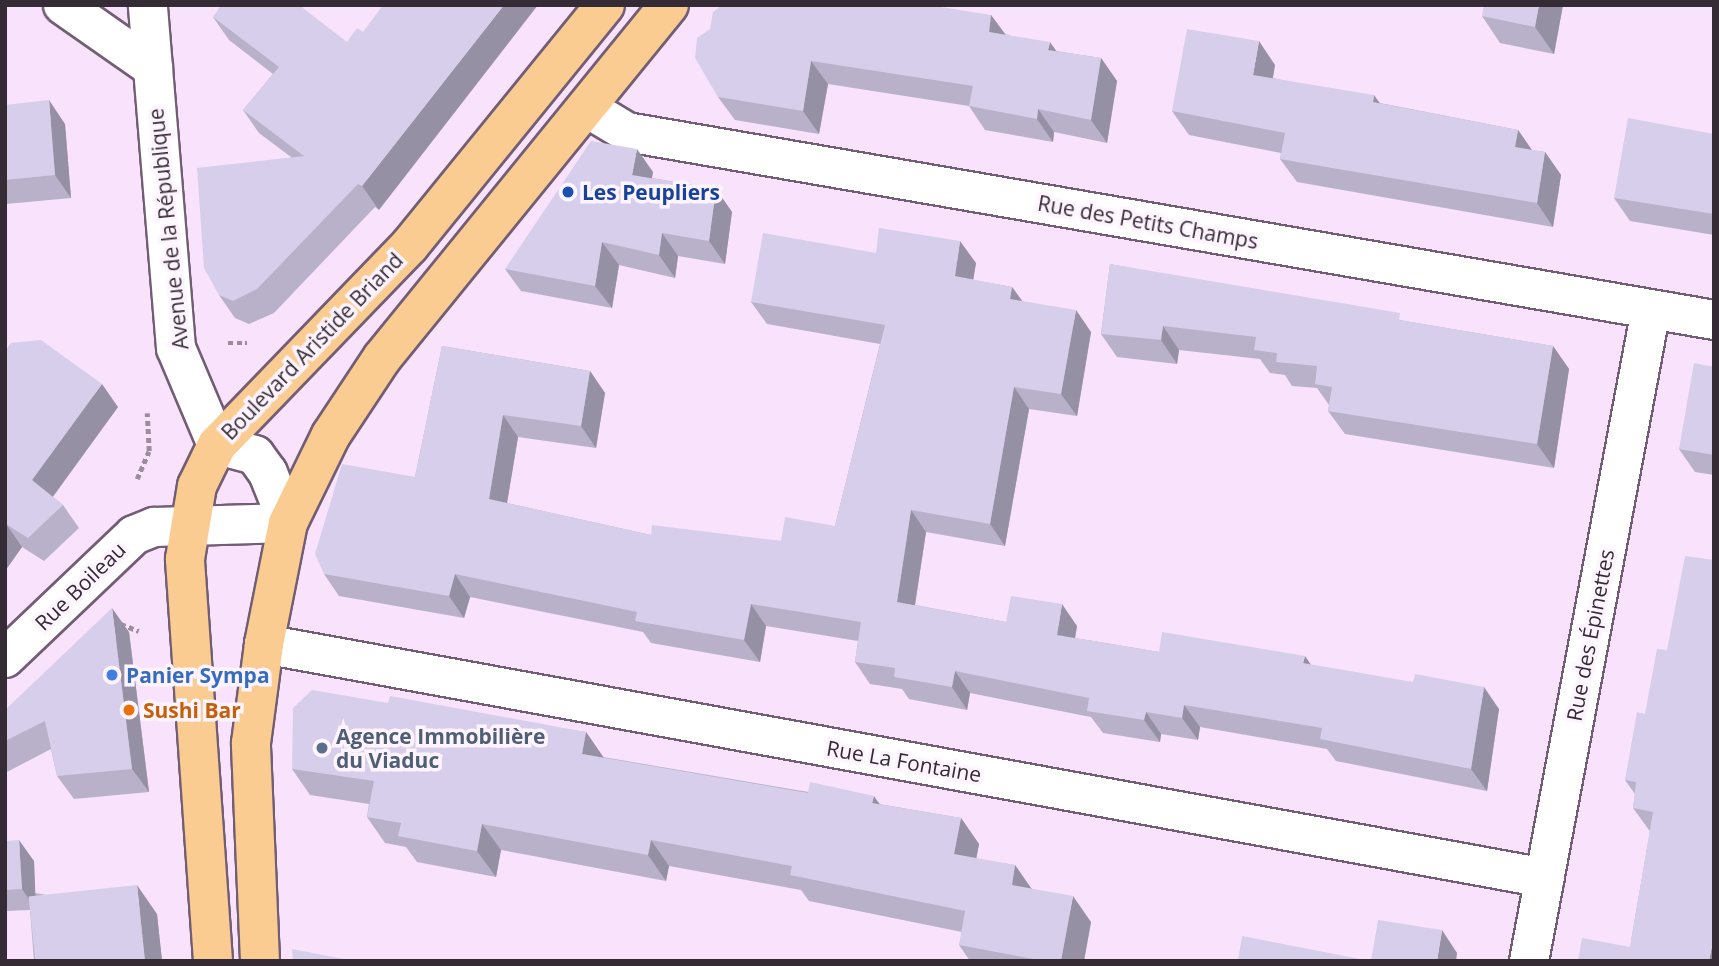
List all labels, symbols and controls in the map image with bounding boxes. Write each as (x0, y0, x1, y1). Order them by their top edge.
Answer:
street label: Avenue de la République (143, 107, 193, 351)
place label: Les Peupliers (582, 179, 720, 205)
marker: Les Peupliers (560, 184, 576, 200)
street label: Rue des Petits Champs (1036, 190, 1260, 254)
street label: Boulevard Aristide Briand (216, 247, 408, 445)
street label: Rue Boileau (29, 537, 131, 635)
street label: Rue des Épinettes (1561, 547, 1619, 723)
place label: Panier Sympa (126, 662, 270, 688)
marker: Panier Sympa (104, 667, 120, 683)
place label: Sushi Bar (143, 697, 241, 723)
marker: Sushi Bar (121, 702, 137, 718)
place label: Agence Immobilière du Viaduc (336, 723, 545, 773)
street label: Rue La Fontaine (825, 735, 983, 787)
marker: Agence Immobilière du Viaduc (314, 740, 330, 756)

